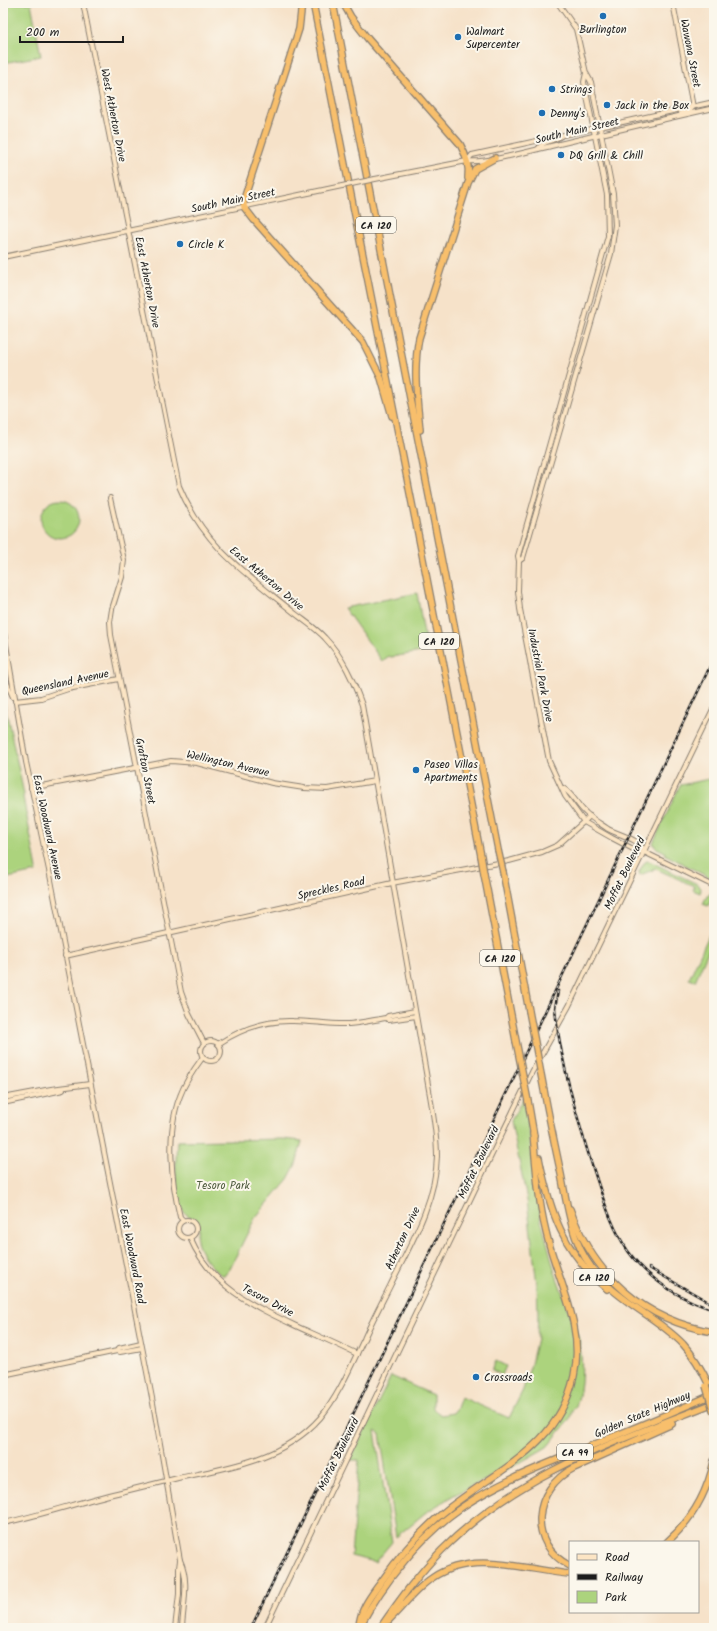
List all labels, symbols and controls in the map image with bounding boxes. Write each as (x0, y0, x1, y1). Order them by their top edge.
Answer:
marker: Burlington (598, 11, 608, 21)
street label: Wawona Street (675, 17, 706, 90)
scale bar (20, 18, 123, 44)
place label: Burlington (579, 21, 627, 39)
text: 200 m (26, 23, 60, 42)
place label: Walmart Supercenter (466, 23, 521, 54)
marker: Walmart Supercenter (453, 32, 463, 42)
street label: West Atherton Drive (95, 67, 131, 163)
place label: Strings (560, 81, 592, 99)
marker: Strings (547, 84, 557, 94)
place label: Jack in the Box (615, 97, 689, 115)
marker: Jack in the Box (602, 100, 612, 110)
place label: Denny's (550, 105, 586, 123)
marker: Denny's (537, 108, 547, 118)
street label: South Main Street (534, 112, 622, 149)
place label: DQ Grill & Chill (569, 147, 643, 165)
marker: DQ Grill & Chill (556, 150, 566, 160)
street label: South Main Street (190, 183, 278, 219)
road number: CA 120 (356, 217, 396, 233)
street label: East Atherton Drive (129, 235, 165, 330)
place label: Circle K (188, 236, 225, 254)
marker: Circle K (175, 239, 185, 249)
street label: East Atherton Drive (225, 542, 308, 616)
street label: Industrial Park Drive (522, 627, 558, 723)
road number: CA 120 (419, 633, 459, 649)
street label: Queensland Avenue (20, 665, 111, 701)
street label: Grafton Street (130, 737, 160, 807)
street label: Wellington Avenue (185, 746, 271, 782)
place label: Paseo Villas Apartments (424, 756, 478, 787)
marker: Paseo Villas Apartments (411, 765, 421, 775)
street label: East Woodward Avenue (27, 773, 67, 882)
street label: Moffat Boulevard (599, 833, 651, 913)
street label: Spreckles Road (296, 872, 367, 905)
road number: CA 120 (480, 950, 520, 966)
street label: Moffat Boulevard (453, 1122, 505, 1202)
park label: Tesoro Park (196, 1177, 251, 1195)
street label: Atherton Drive (380, 1204, 425, 1273)
street label: East Woodward Road (114, 1207, 150, 1306)
road number: CA 120 (574, 1269, 614, 1285)
street label: Tesoro Drive (238, 1280, 297, 1322)
place label: Crossroads (484, 1369, 533, 1387)
marker: Crossroads (471, 1372, 481, 1382)
street label: Golden State Highway (592, 1386, 694, 1443)
street label: Moffat Boulevard (313, 1414, 365, 1494)
road number: CA 99 (557, 1444, 593, 1460)
legend (569, 1541, 699, 1613)
text: Road (605, 1548, 630, 1567)
text: Railway (605, 1568, 643, 1587)
text: Park (605, 1588, 627, 1607)

